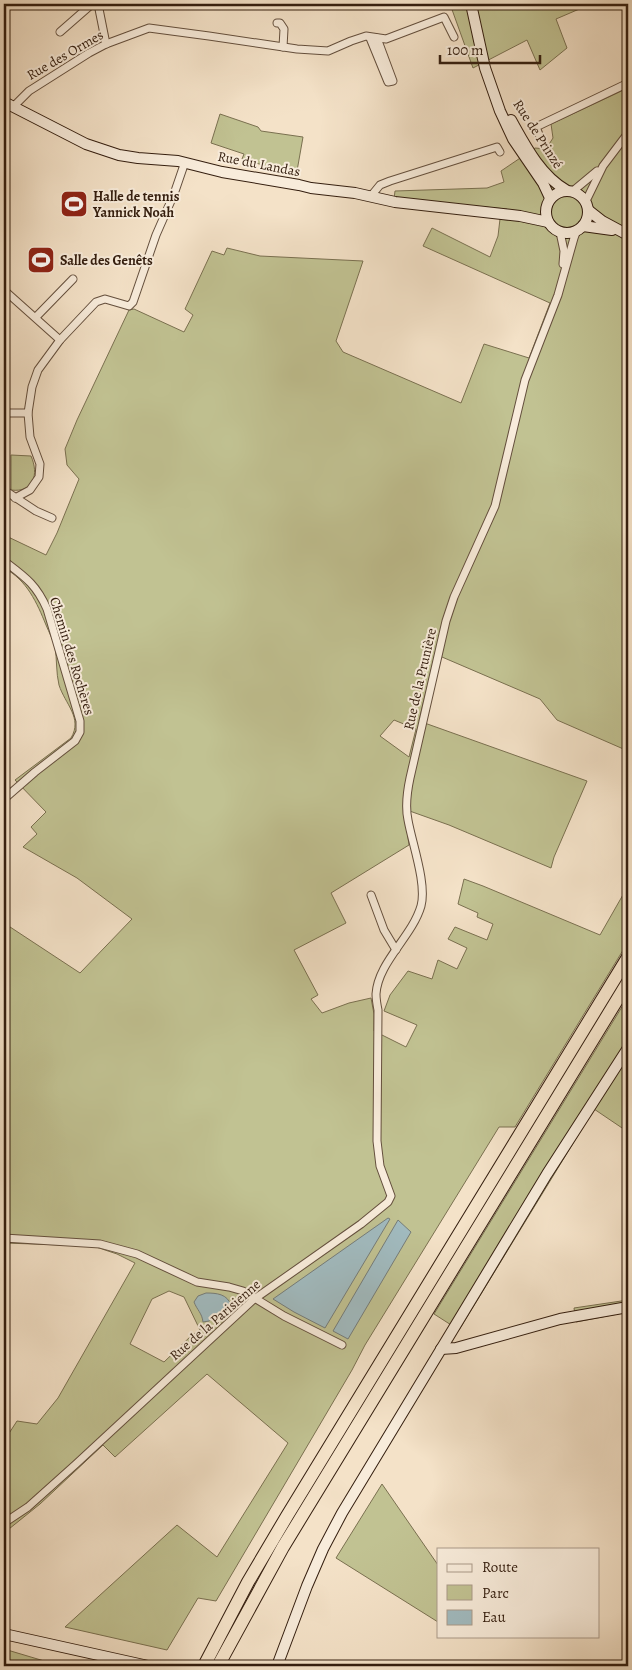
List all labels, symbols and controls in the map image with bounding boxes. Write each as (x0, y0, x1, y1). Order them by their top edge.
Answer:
street label: Rue des Ormes (23, 25, 107, 85)
scale bar (440, 32, 540, 64)
text: 100 m (447, 40, 484, 60)
street label: Rue de Prinzé (509, 96, 567, 172)
street label: Rue du Landas (216, 147, 302, 181)
place label: Halle de tennis Yannick Noah (92, 187, 180, 222)
sports icon: Halle de tennis Yannick Noah (59, 189, 89, 219)
sports icon: Salle des Genêts (26, 245, 56, 275)
place label: Salle des Genêts (60, 251, 153, 270)
street label: Chemin des Rochères (45, 595, 99, 717)
street label: Rue de la Prunière (399, 626, 441, 732)
street label: Rue de la Parisienne (165, 1275, 265, 1365)
legend (437, 1548, 600, 1638)
text: Route (482, 1557, 518, 1577)
text: Parc (482, 1583, 509, 1603)
text: Eau (482, 1607, 507, 1627)

